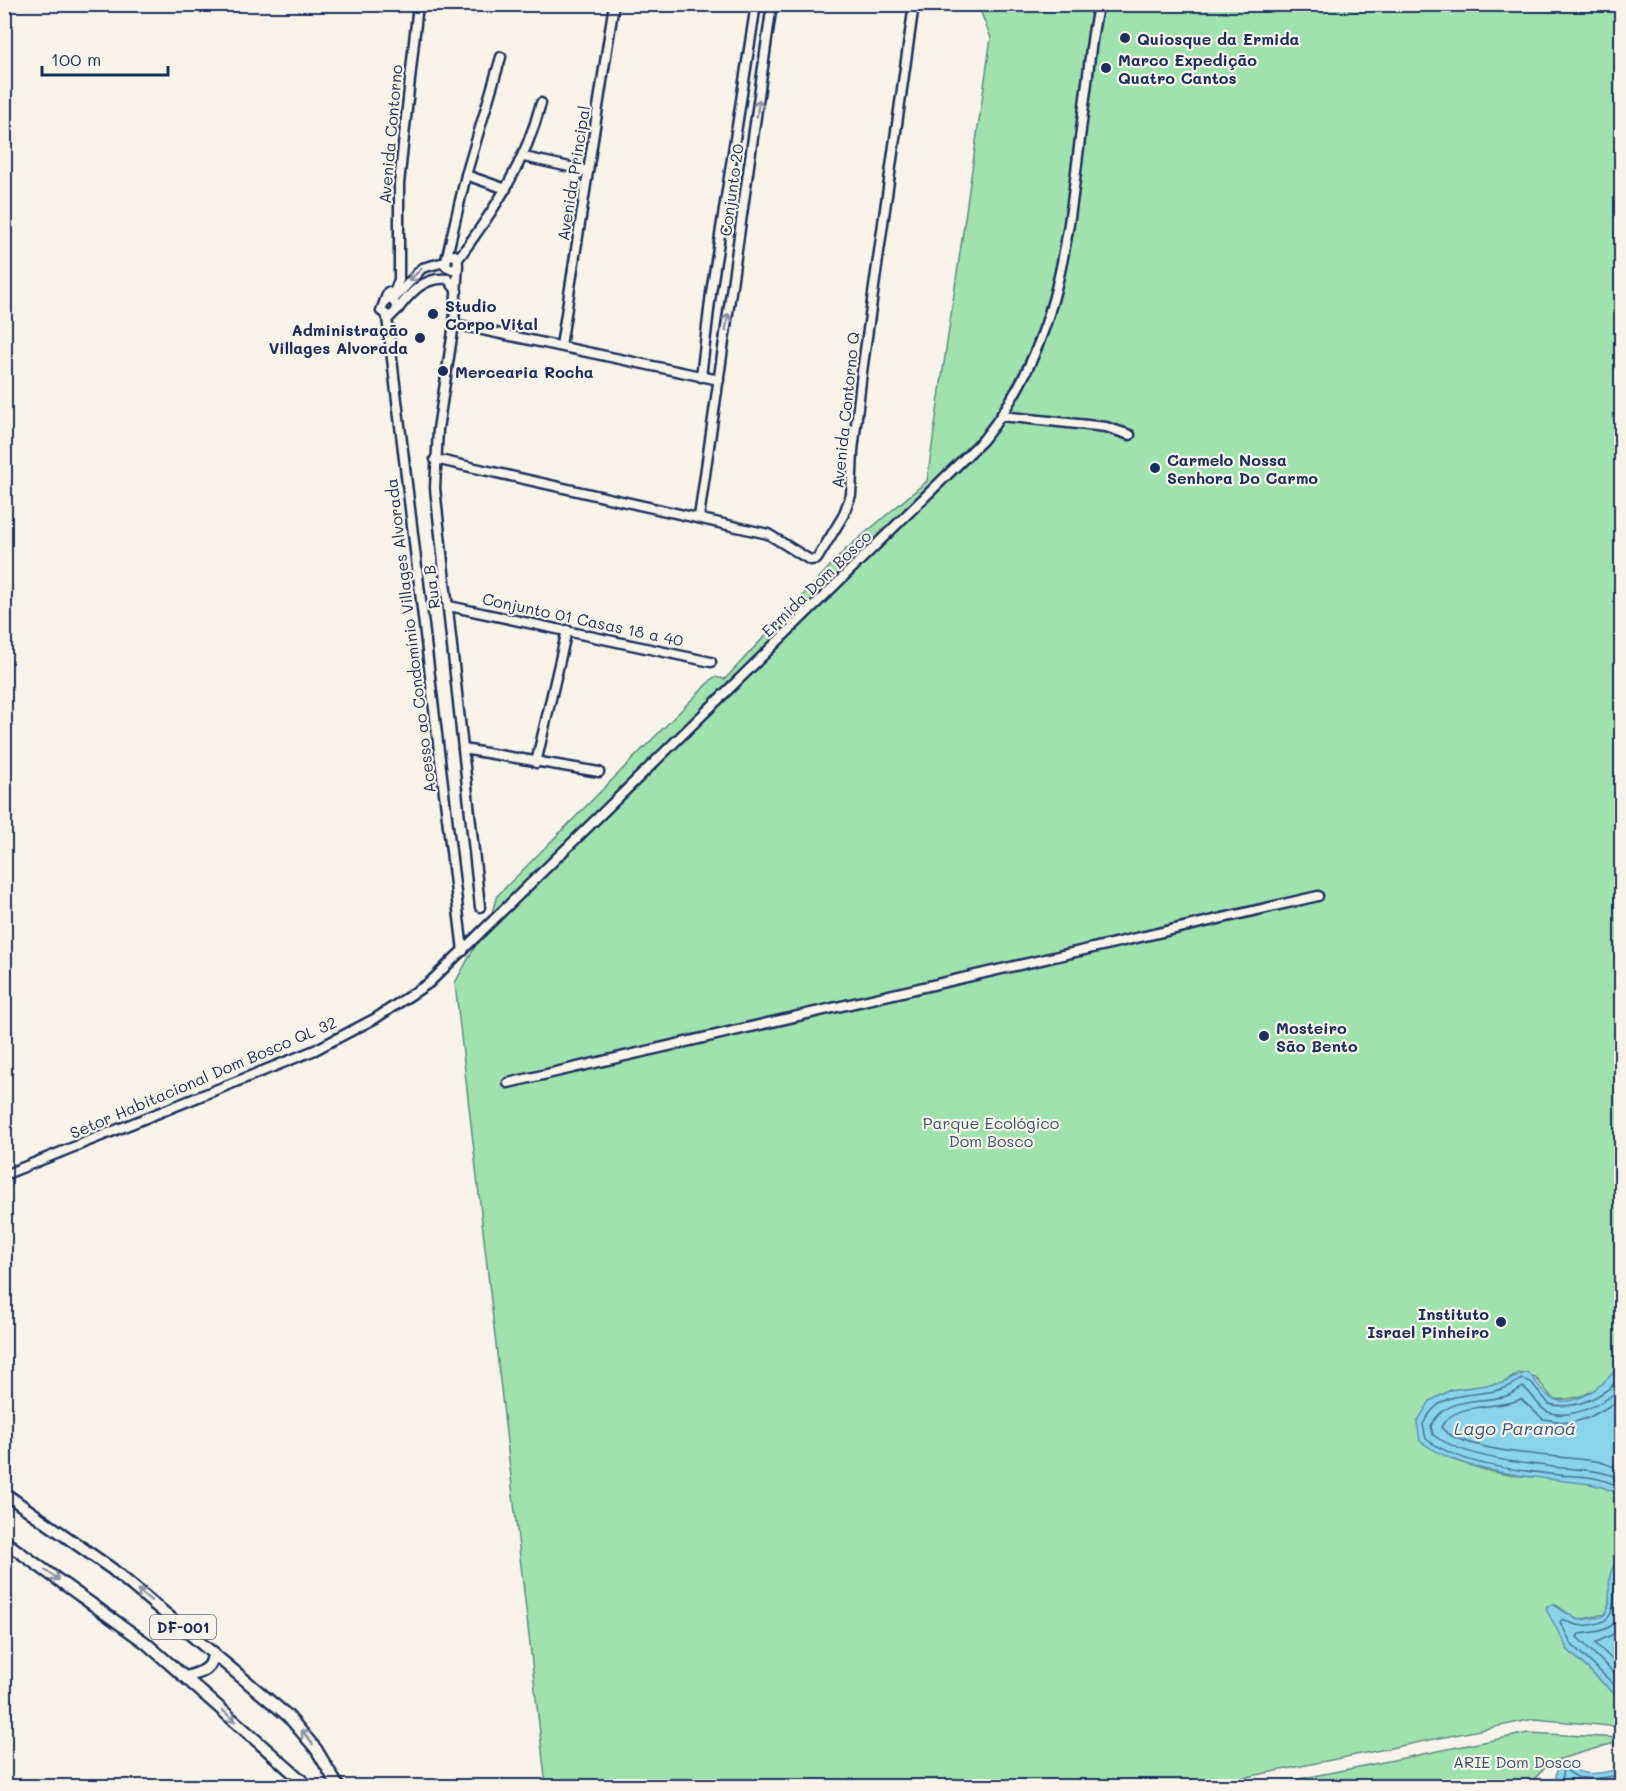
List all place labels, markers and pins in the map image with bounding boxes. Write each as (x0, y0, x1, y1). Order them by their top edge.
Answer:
place label: Quiosque da Ermida (1137, 28, 1300, 49)
marker: Quiosque da Ermida (1118, 31, 1132, 45)
place label: Marco Expedição Quatro Cantos (1118, 49, 1257, 88)
marker: Marco Expedição Quatro Cantos (1099, 61, 1113, 75)
place label: Studio Corpo Vital (445, 295, 538, 334)
marker: Studio Corpo Vital (426, 307, 440, 321)
place label: Administração Villages Alvorada (269, 319, 408, 358)
marker: Administração Villages Alvorada (413, 331, 427, 345)
place label: Mercearia Rocha (455, 361, 594, 382)
marker: Mercearia Rocha (436, 364, 450, 378)
place label: Carmelo Nossa Senhora Do Carmo (1167, 449, 1318, 488)
marker: Carmelo Nossa Senhora Do Carmo (1148, 461, 1162, 475)
place label: Mosteiro São Bento (1276, 1017, 1358, 1056)
marker: Mosteiro São Bento (1257, 1029, 1271, 1043)
place label: Instituto Israel Pinheiro (1367, 1303, 1489, 1342)
marker: Instituto Israel Pinheiro (1494, 1315, 1508, 1329)

